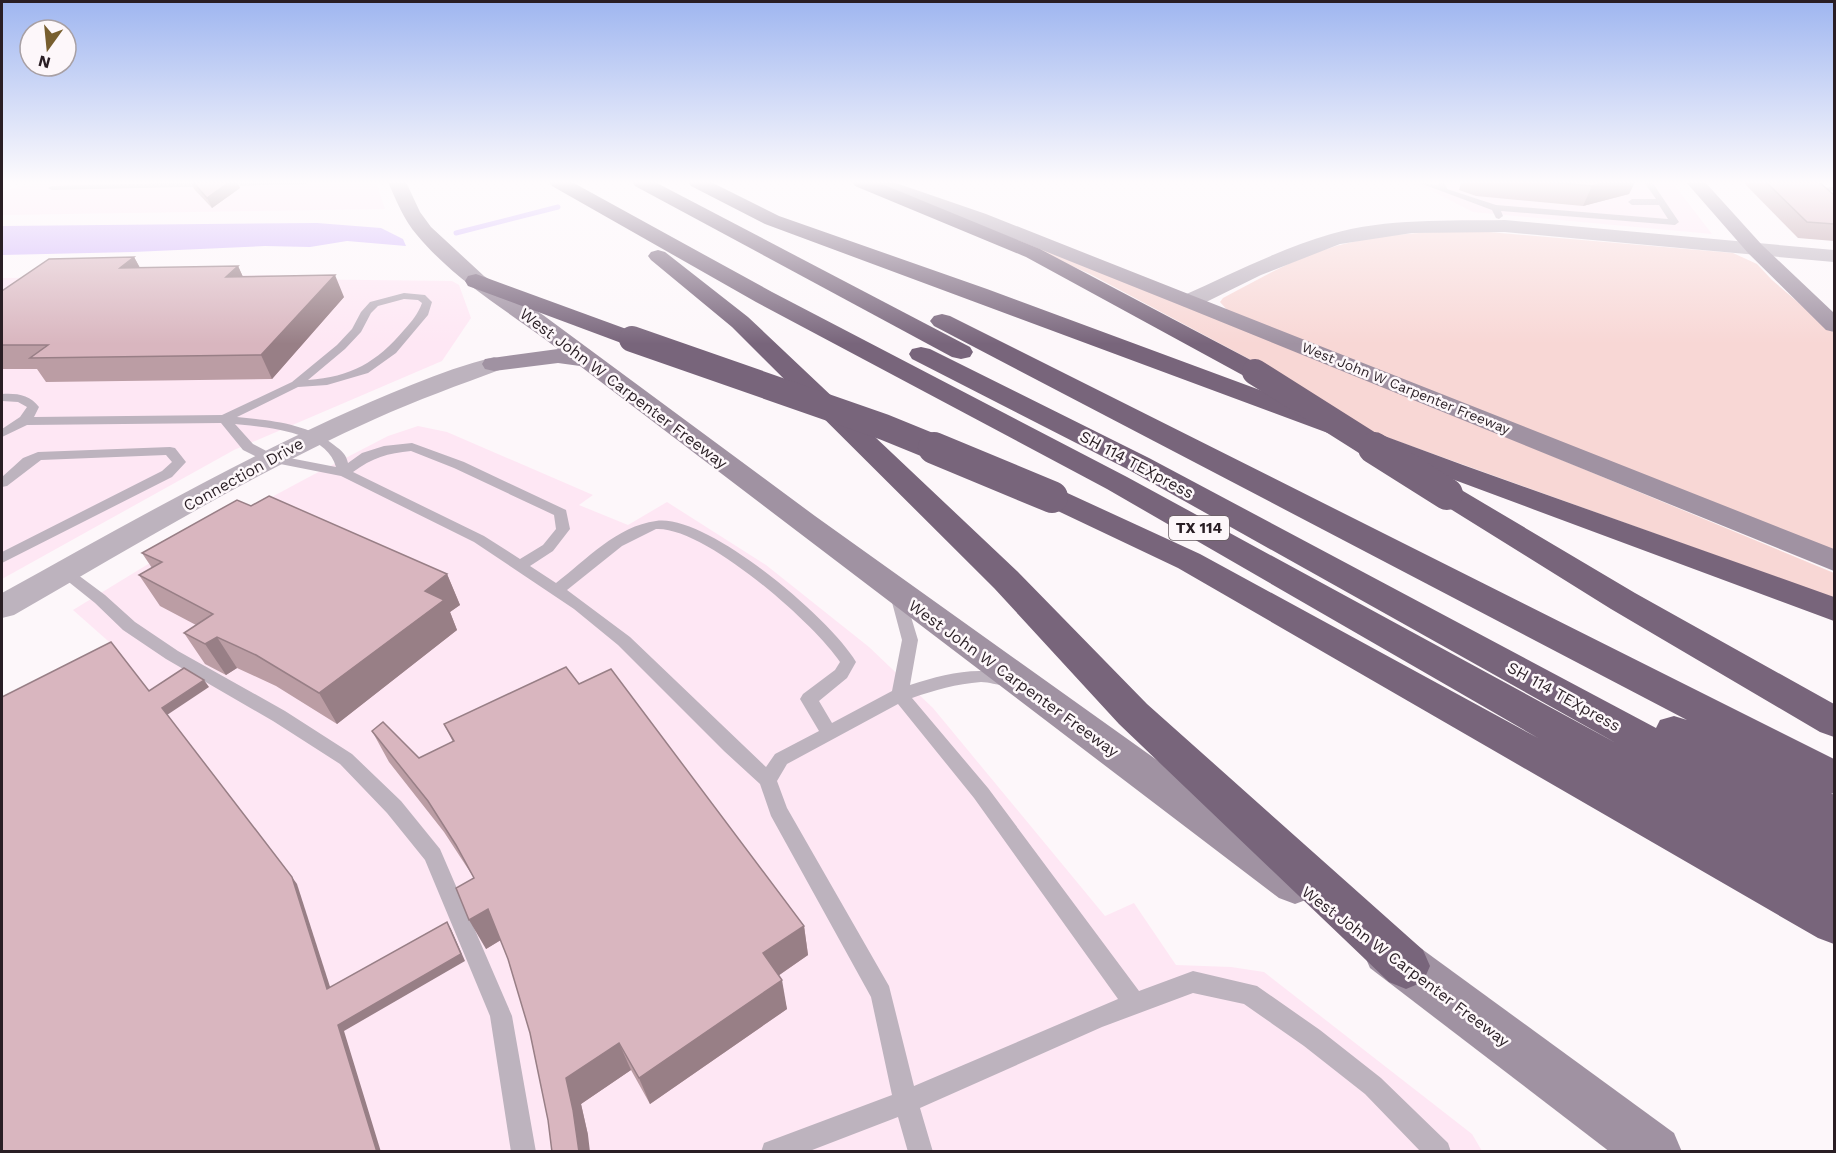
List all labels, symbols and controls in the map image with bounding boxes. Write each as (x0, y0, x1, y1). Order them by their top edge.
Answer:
north arrow (18, 18, 78, 78)
text: N (36, 51, 52, 73)
street label: West John W Carpenter Freeway (516, 304, 732, 473)
street label: West John W Carpenter Freeway (1300, 339, 1513, 437)
street label: SH 114 TEXpress (1077, 426, 1197, 502)
street label: Connection Drive (180, 434, 307, 515)
road number: TX 114 (1169, 516, 1229, 540)
street label: West John W Carpenter Freeway (905, 596, 1123, 761)
street label: SH 114 TEXpress (1504, 658, 1624, 735)
street label: West John W Carpenter Freeway (1298, 882, 1514, 1051)

